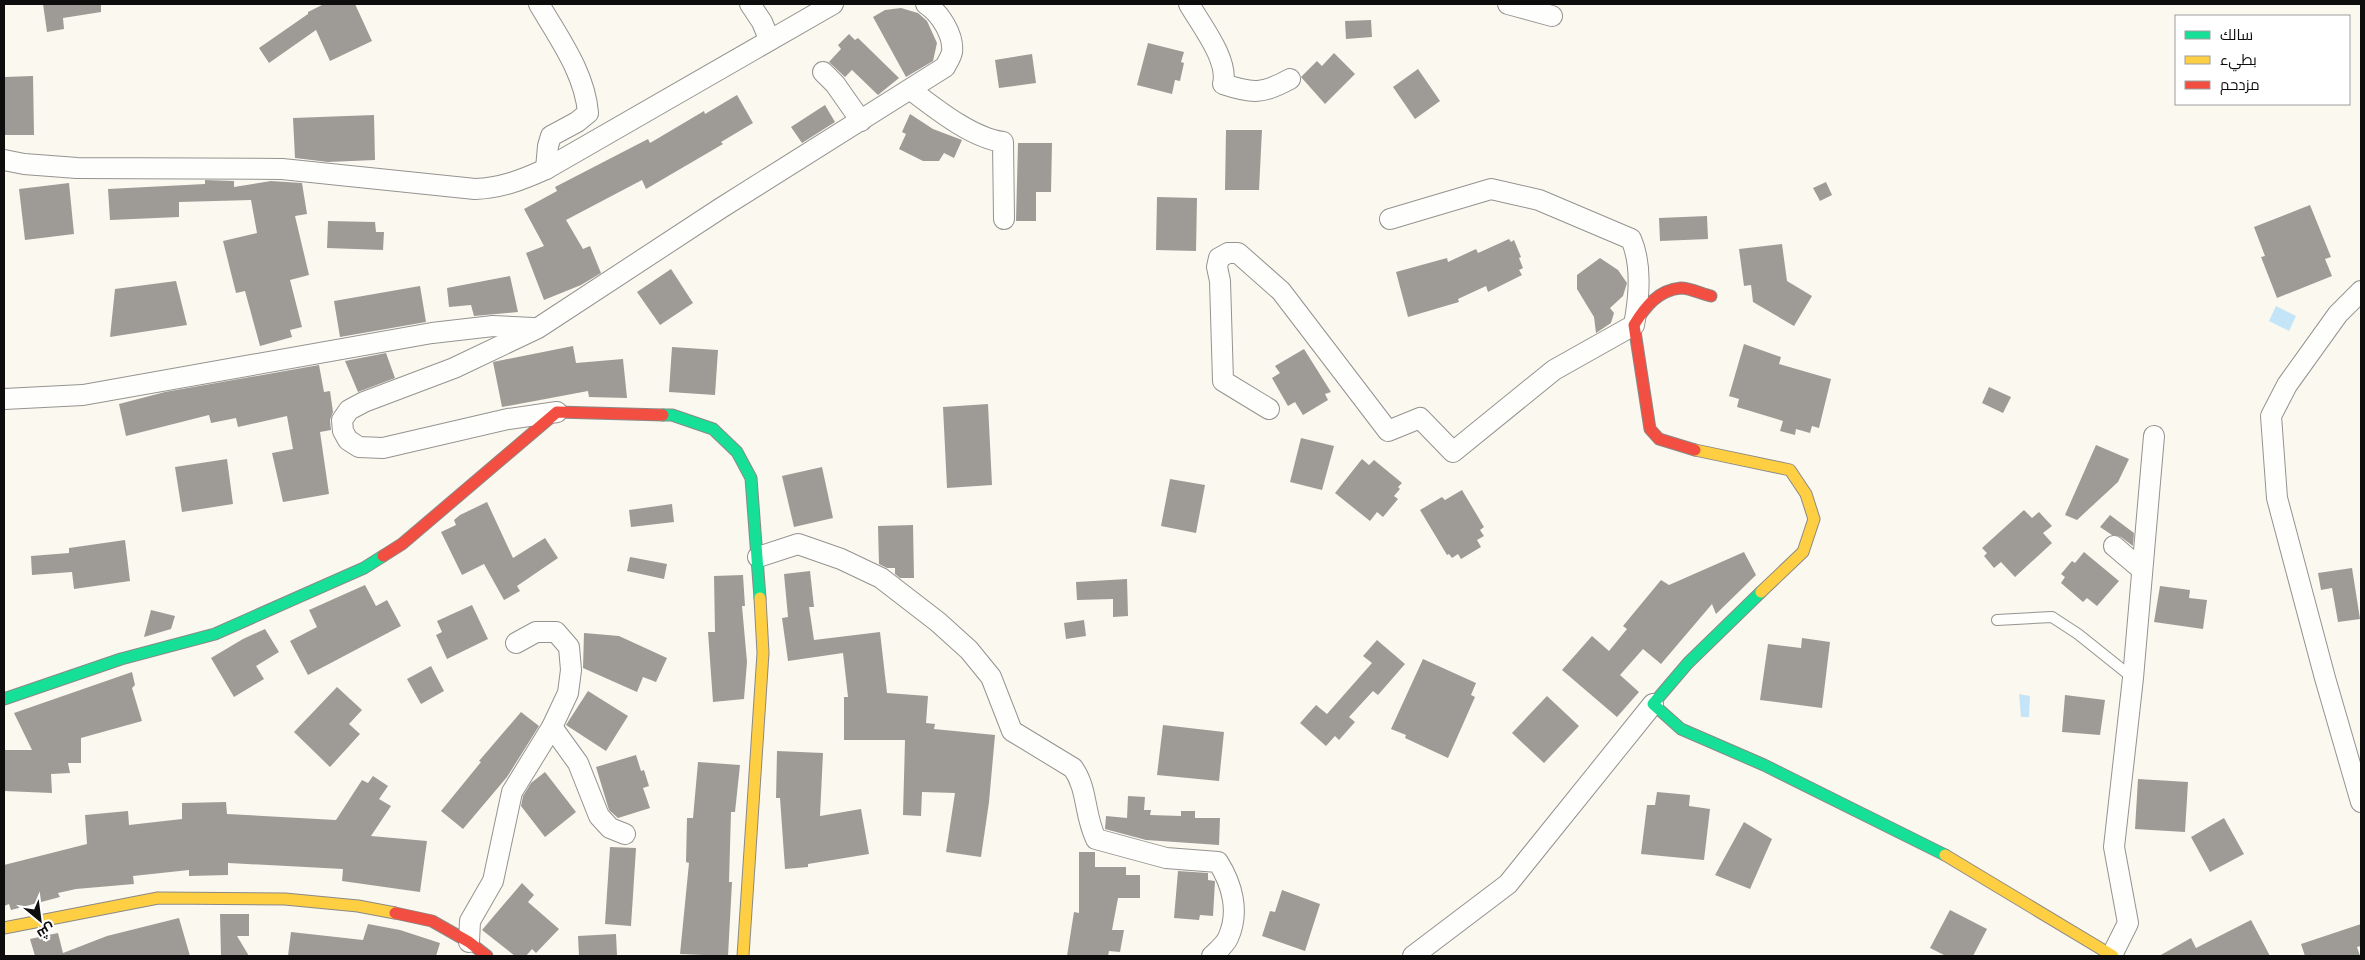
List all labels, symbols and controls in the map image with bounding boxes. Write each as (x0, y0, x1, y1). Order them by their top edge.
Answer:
legend (2175, 15, 2350, 105)
text: سالك (2220, 22, 2253, 45)
text: بطيء (2220, 47, 2257, 72)
text: مزدحم (2220, 72, 2260, 95)
north arrow (15, 895, 65, 945)
text: ش (34, 919, 59, 945)

